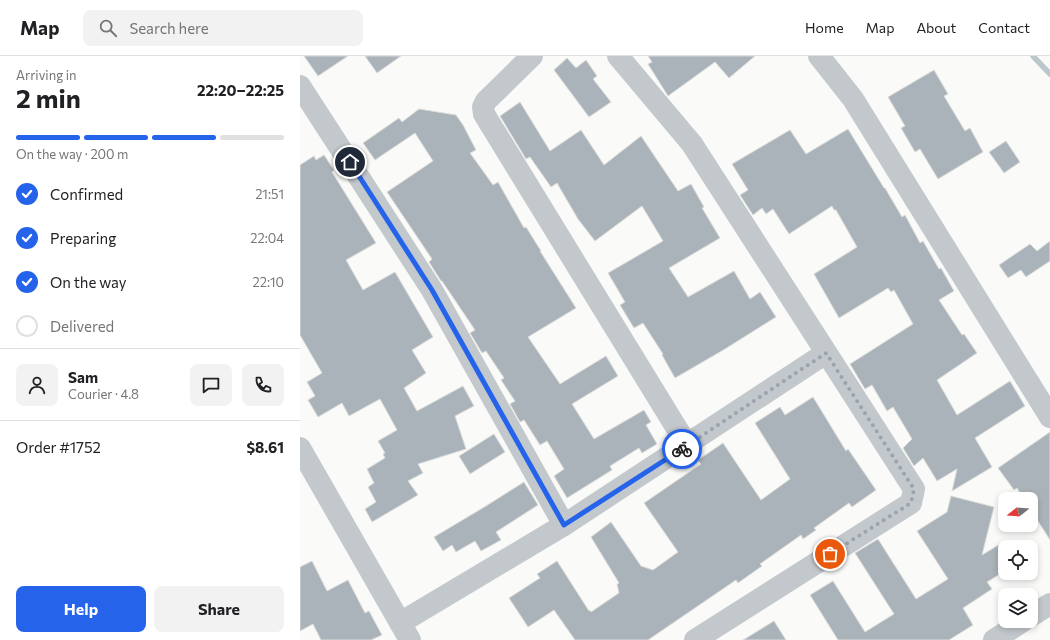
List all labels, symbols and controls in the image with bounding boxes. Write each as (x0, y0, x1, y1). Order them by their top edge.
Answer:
search box (83, 10, 363, 46)
text: Map (20, 16, 59, 39)
icon: search (97, 17, 119, 39)
text: Search here (129, 19, 209, 37)
text: Home (805, 19, 844, 36)
text: Map (866, 19, 894, 36)
text: About (916, 19, 956, 36)
text: Contact (978, 19, 1030, 36)
text: Arriving in (16, 67, 76, 83)
text: 22:20–22:25 (197, 81, 284, 99)
text: 2 min (16, 82, 81, 113)
pin (333, 145, 367, 179)
text: On the way · 200 m (16, 146, 128, 162)
icon: home (339, 151, 361, 173)
icon: check (16, 183, 38, 205)
text: Confirmed (50, 185, 123, 203)
text: 21:51 (255, 186, 284, 202)
icon: check (16, 227, 38, 249)
text: Preparing (50, 229, 116, 247)
text: 22:04 (250, 230, 284, 246)
icon: check (16, 271, 38, 293)
text: On the way (50, 273, 127, 291)
text: 22:10 (252, 274, 284, 290)
text: Delivered (50, 317, 114, 335)
button: person (16, 364, 58, 406)
button: chat (190, 364, 232, 406)
button: phone (242, 364, 284, 406)
text: Sam (68, 368, 98, 386)
text: Courier · 4.8 (68, 386, 139, 402)
courier (662, 429, 702, 469)
text: Order #1752 (16, 438, 101, 456)
text: $8.61 (247, 438, 284, 456)
icon: bike (671, 438, 693, 460)
north arrow (998, 492, 1038, 532)
map controls (998, 492, 1038, 628)
pin (813, 537, 847, 571)
button: locate (998, 540, 1038, 580)
icon: bag (819, 543, 841, 565)
button: Help (16, 586, 146, 632)
button: Share (154, 586, 284, 632)
button: layers (998, 588, 1038, 628)

